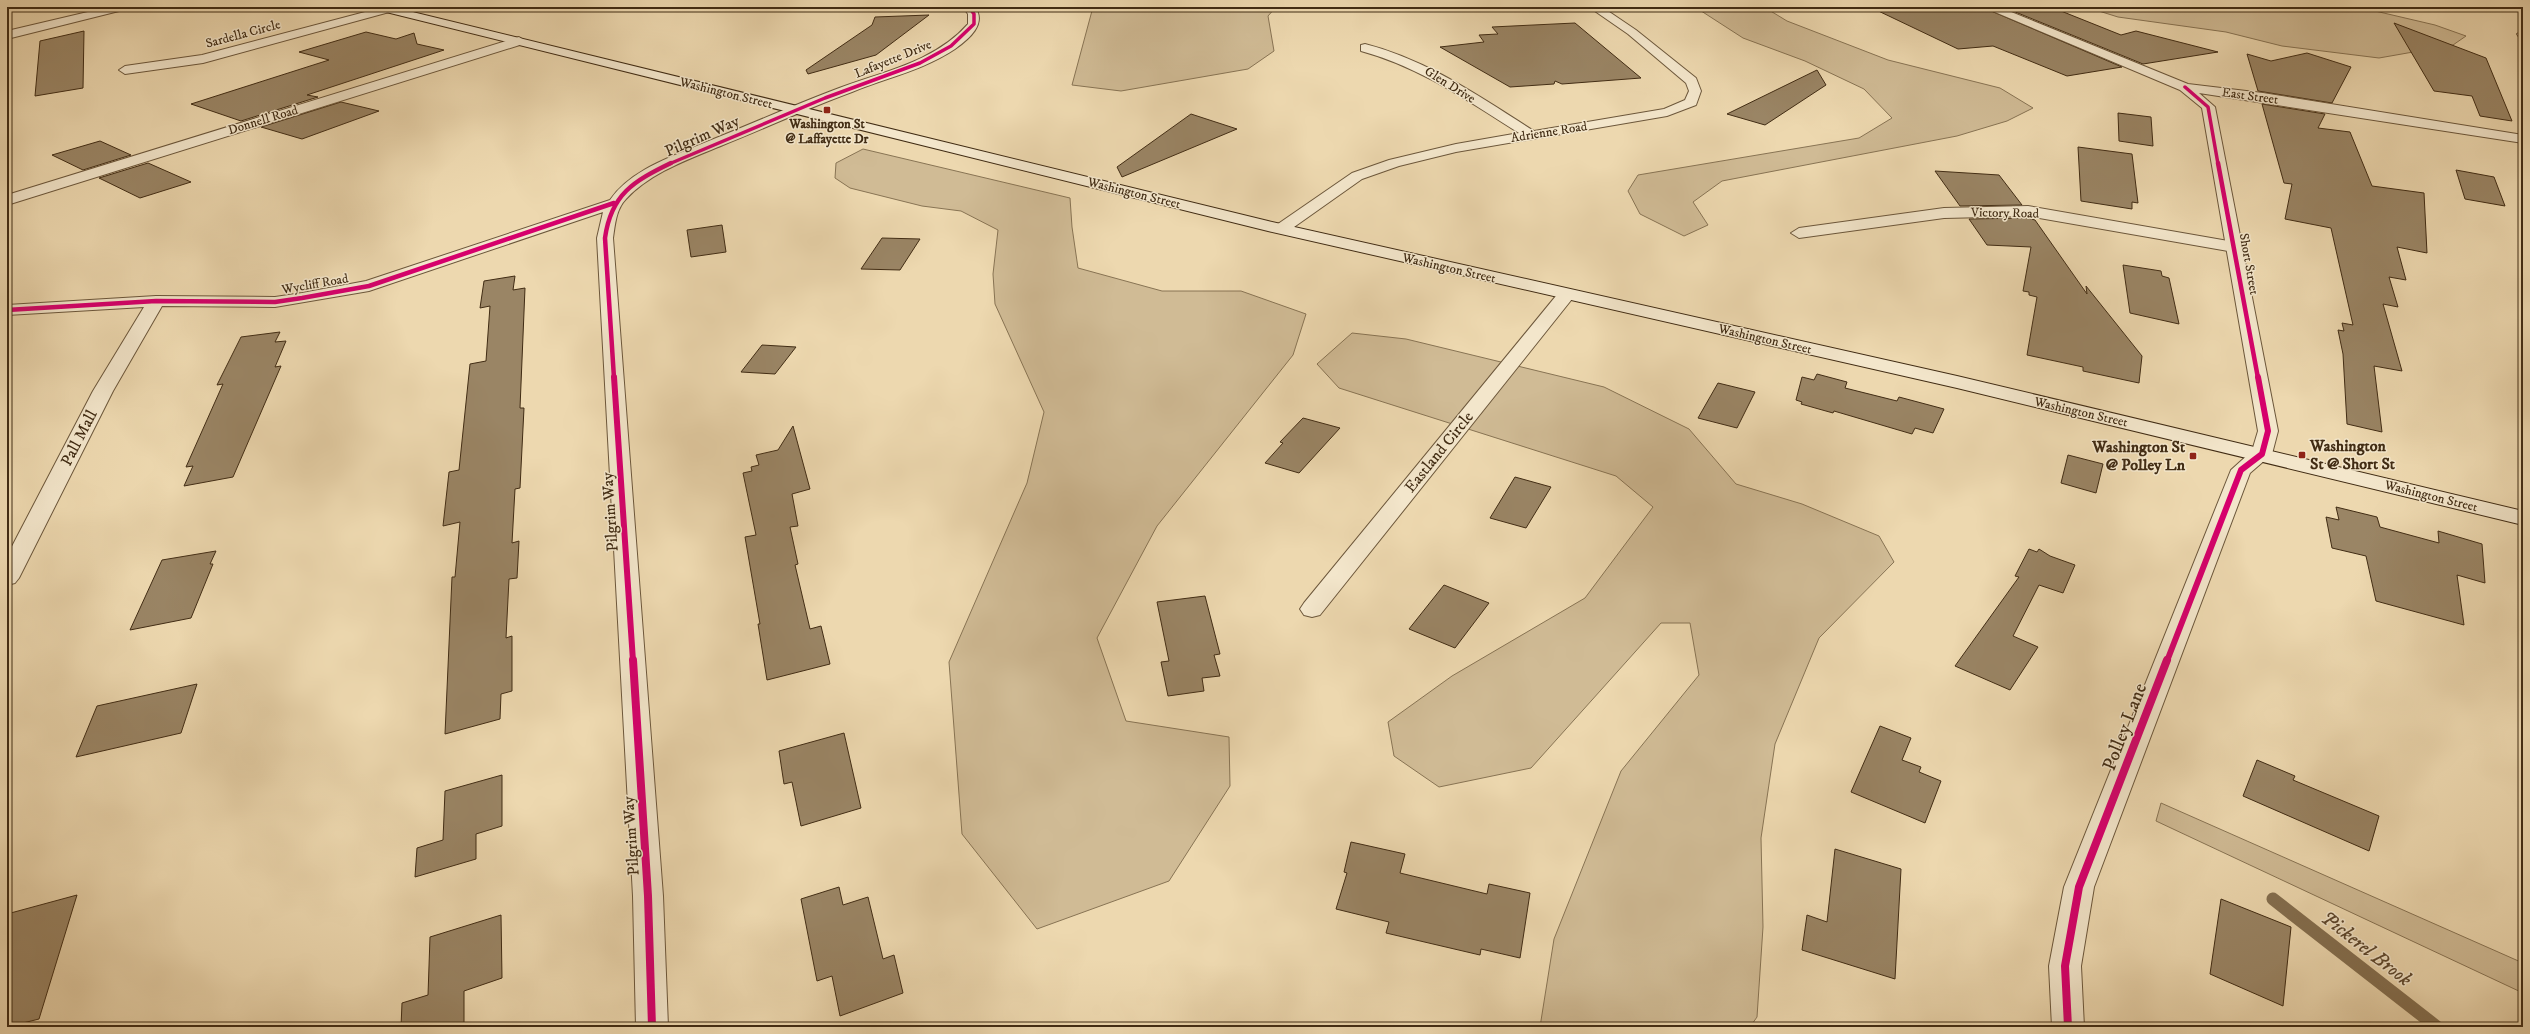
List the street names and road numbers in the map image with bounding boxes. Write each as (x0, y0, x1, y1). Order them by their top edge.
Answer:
street label: Sardella Circle (204, 16, 282, 52)
street label: Lafayette Drive (852, 36, 934, 82)
street label: Glen Drive (1422, 63, 1478, 107)
street label: Washington Street (677, 73, 774, 112)
street label: East Street (2221, 84, 2279, 108)
street label: Donnell Road (226, 102, 300, 138)
street label: Pilgrim Way (662, 111, 743, 161)
street label: Adrienne Road (1510, 118, 1589, 146)
street label: Washington Street (1085, 173, 1182, 212)
street label: Victory Road (1970, 204, 2040, 222)
street label: Short Street (2236, 232, 2262, 296)
street label: Washington Street (1400, 249, 1497, 286)
street label: Wycliff Road (279, 270, 350, 298)
street label: Washington Street (1716, 320, 1813, 357)
street label: Washington Street (2032, 393, 2129, 430)
street label: Pall Mall (56, 406, 102, 469)
street label: Eastland Circle (1400, 407, 1478, 497)
street label: Pilgrim Way (597, 471, 623, 552)
street label: Washington Street (2382, 476, 2479, 515)
street label: Polley Lane (2098, 680, 2152, 774)
street label: Pilgrim Way (618, 795, 644, 876)

